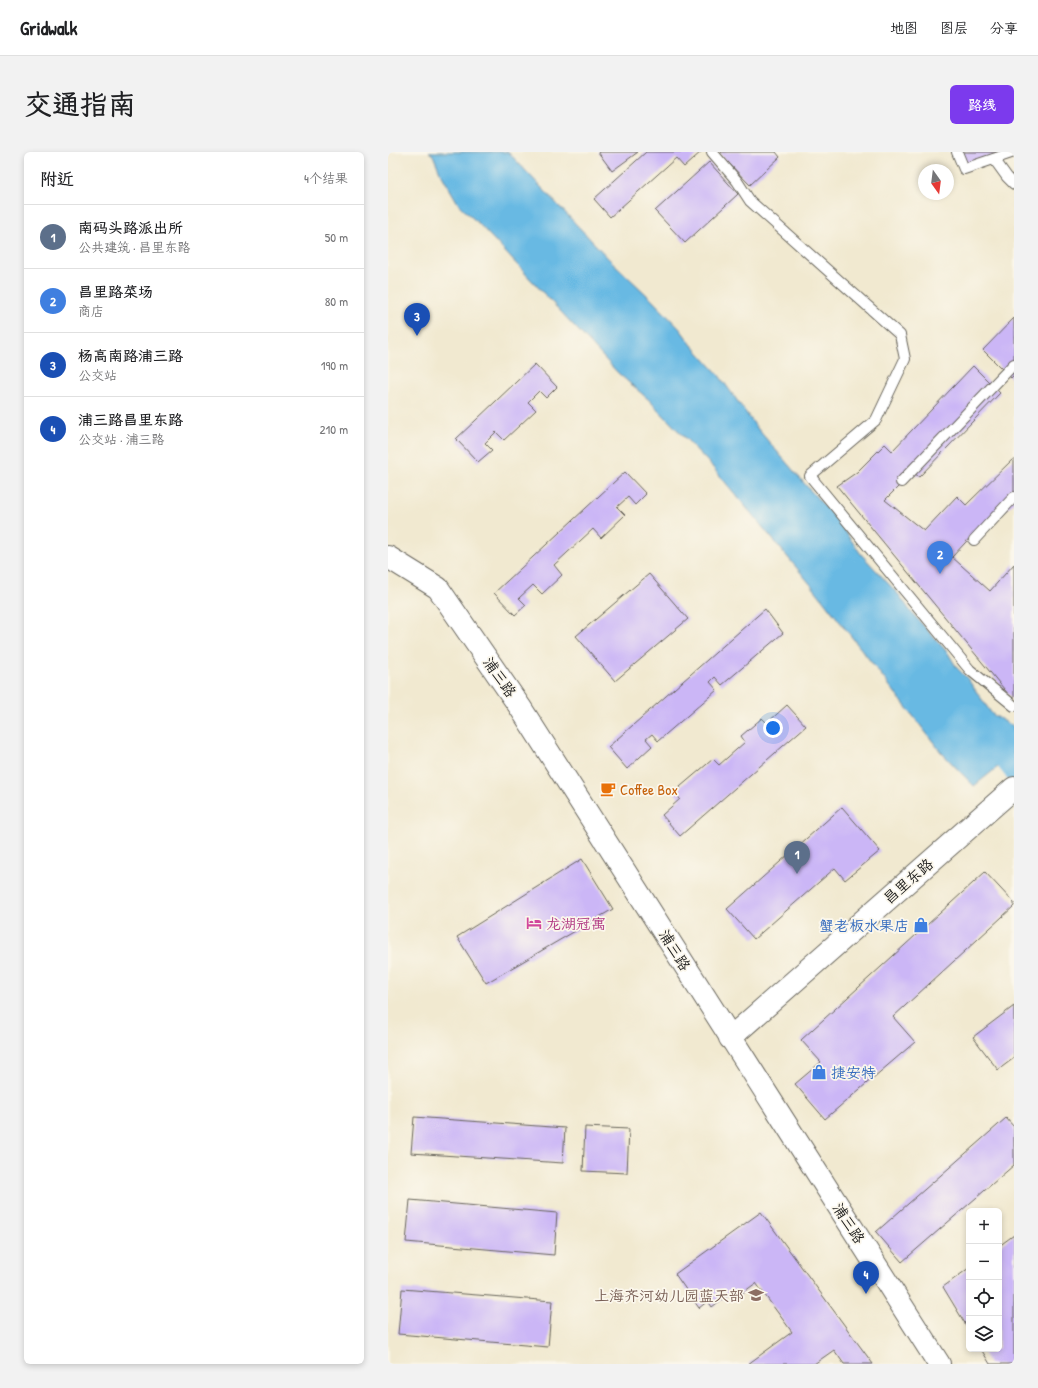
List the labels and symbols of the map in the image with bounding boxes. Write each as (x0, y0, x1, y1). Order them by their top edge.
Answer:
north arrow (918, 164, 954, 200)
pin: 3 (404, 303, 430, 336)
pin: 2 (927, 541, 953, 574)
street label: 浦三路 (478, 653, 522, 701)
your location (763, 718, 783, 738)
place label: Coffee Box (620, 779, 678, 800)
cafe icon: Coffee Box (599, 780, 617, 798)
pin: 1 (784, 841, 810, 874)
street label: 昌里东路 (878, 853, 938, 909)
place label: 龙湖冠寓 (546, 913, 606, 934)
hotel icon: 龙湖冠寓 (525, 914, 543, 932)
place label: 蟹老板水果店 (819, 915, 909, 936)
shop icon: 蟹老板水果店 (912, 916, 930, 934)
street label: 浦三路 (654, 925, 696, 975)
place label: 捷安特 (831, 1062, 876, 1083)
shop icon: 捷安特 (810, 1063, 828, 1081)
street label: 浦三路 (828, 1198, 870, 1248)
pin: 4 (853, 1261, 879, 1294)
place label: 上海齐河幼儿园蓝天部 (594, 1285, 744, 1306)
school or university icon: 上海齐河幼儿园蓝天部 (747, 1286, 765, 1304)

